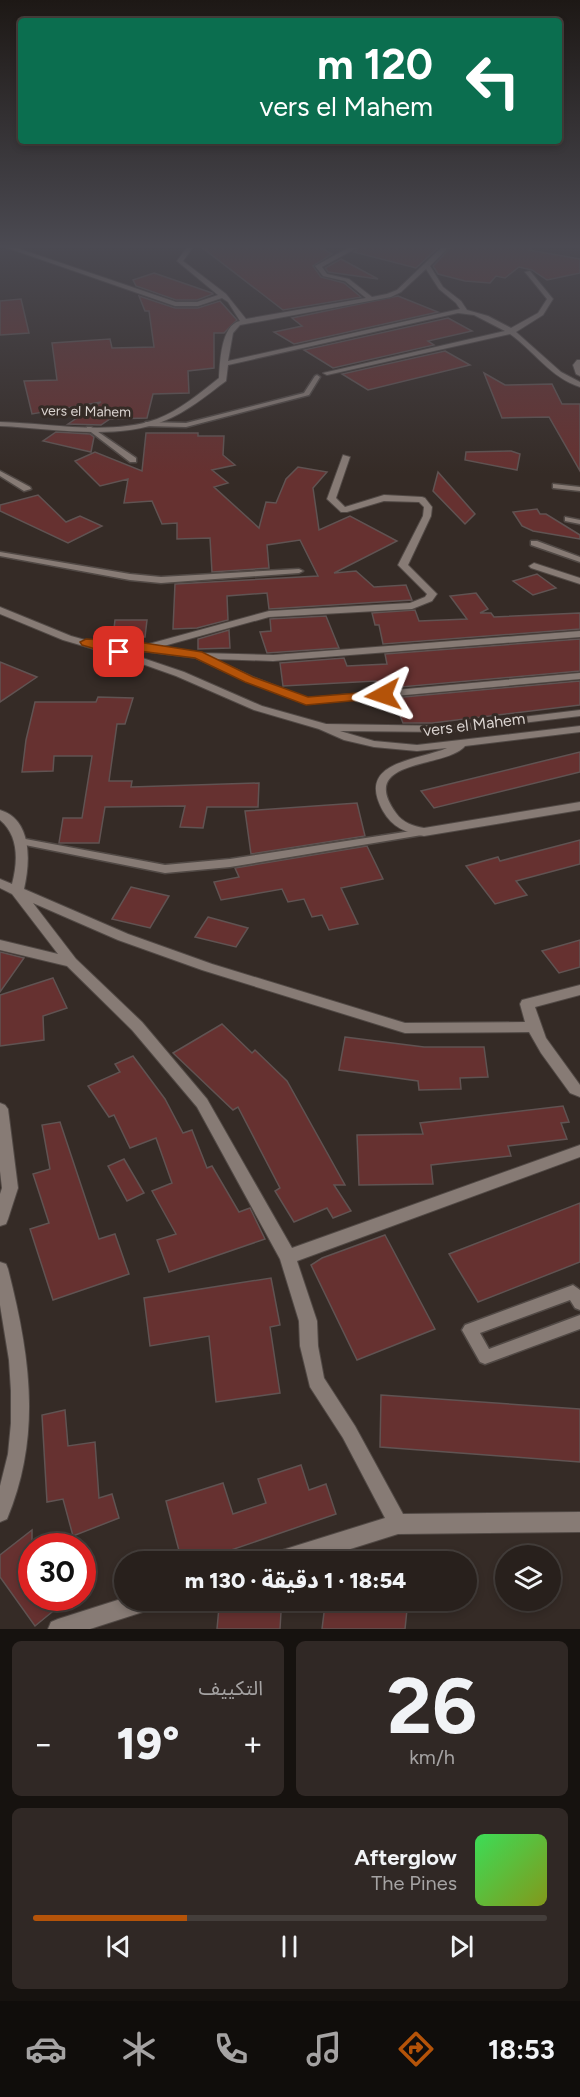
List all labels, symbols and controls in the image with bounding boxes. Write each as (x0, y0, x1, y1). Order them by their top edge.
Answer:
text: 120 m (317, 39, 433, 90)
icon: left (454, 42, 532, 120)
text: vers el Mahem (259, 90, 433, 123)
street label: vers el Mahem (41, 402, 131, 421)
pin (93, 626, 144, 677)
icon: arrive (102, 635, 135, 668)
position arrow (351, 663, 415, 727)
street label: vers el Mahem (422, 709, 526, 740)
speed limit sign: 30 (18, 1533, 96, 1611)
map controls (495, 1545, 561, 1611)
button: layers (495, 1545, 561, 1611)
text: 18:54 · 1 دقيقة · 130 m (185, 1567, 406, 1594)
text: 26 (387, 1659, 477, 1753)
text: التكييف (199, 1676, 263, 1700)
text: 19° (117, 1716, 179, 1770)
text: − (33, 1724, 54, 1763)
text: + (242, 1724, 263, 1763)
text: km/h (409, 1745, 455, 1769)
text: Afterglow (354, 1844, 457, 1871)
text: The Pines (371, 1871, 457, 1895)
icon: previous (102, 1930, 135, 1963)
icon: pause (273, 1930, 306, 1963)
icon: next (445, 1930, 478, 1963)
icon: car (25, 2028, 67, 2070)
icon: climate (118, 2028, 160, 2070)
icon: phone (210, 2028, 252, 2070)
icon: music (303, 2028, 345, 2070)
icon: directions (395, 2028, 437, 2070)
text: 18:53 (488, 2033, 555, 2066)

